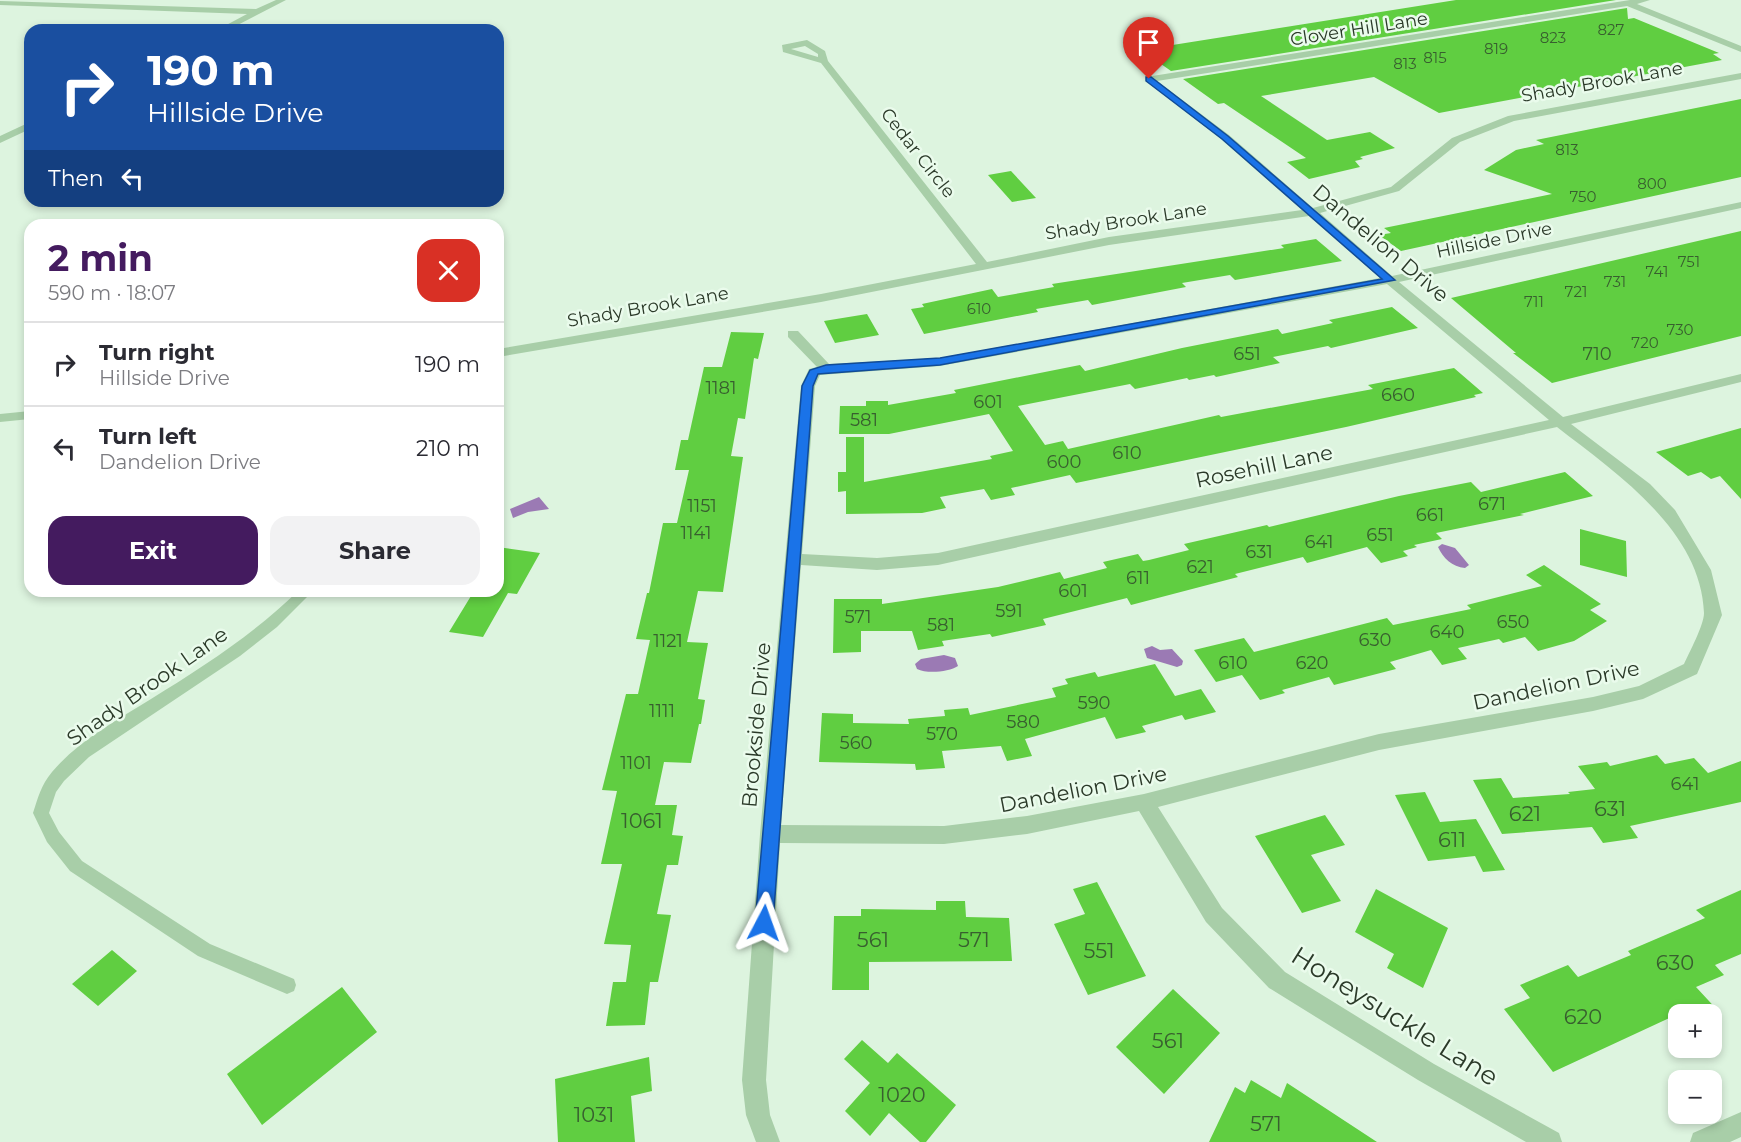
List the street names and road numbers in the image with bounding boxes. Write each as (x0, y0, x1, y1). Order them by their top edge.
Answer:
street label: Clover Hill Lane (1289, 7, 1430, 51)
street label: Shady Brook Lane (1520, 57, 1684, 107)
street label: Cedar Circle (876, 104, 960, 203)
street label: Dandelion Drive (1308, 179, 1454, 307)
street label: Shady Brook Lane (1044, 197, 1208, 245)
street label: Hillside Drive (1434, 217, 1554, 263)
street label: Shady Brook Lane (566, 282, 730, 332)
street label: Rosehill Lane (1193, 439, 1335, 493)
street label: Shady Brook Lane (62, 621, 232, 751)
street label: Brookside Drive (736, 641, 776, 809)
street label: Dandelion Drive (1470, 655, 1642, 715)
street label: Dandelion Drive (997, 761, 1169, 817)
street label: Honeysuckle Lane (1286, 939, 1504, 1093)

